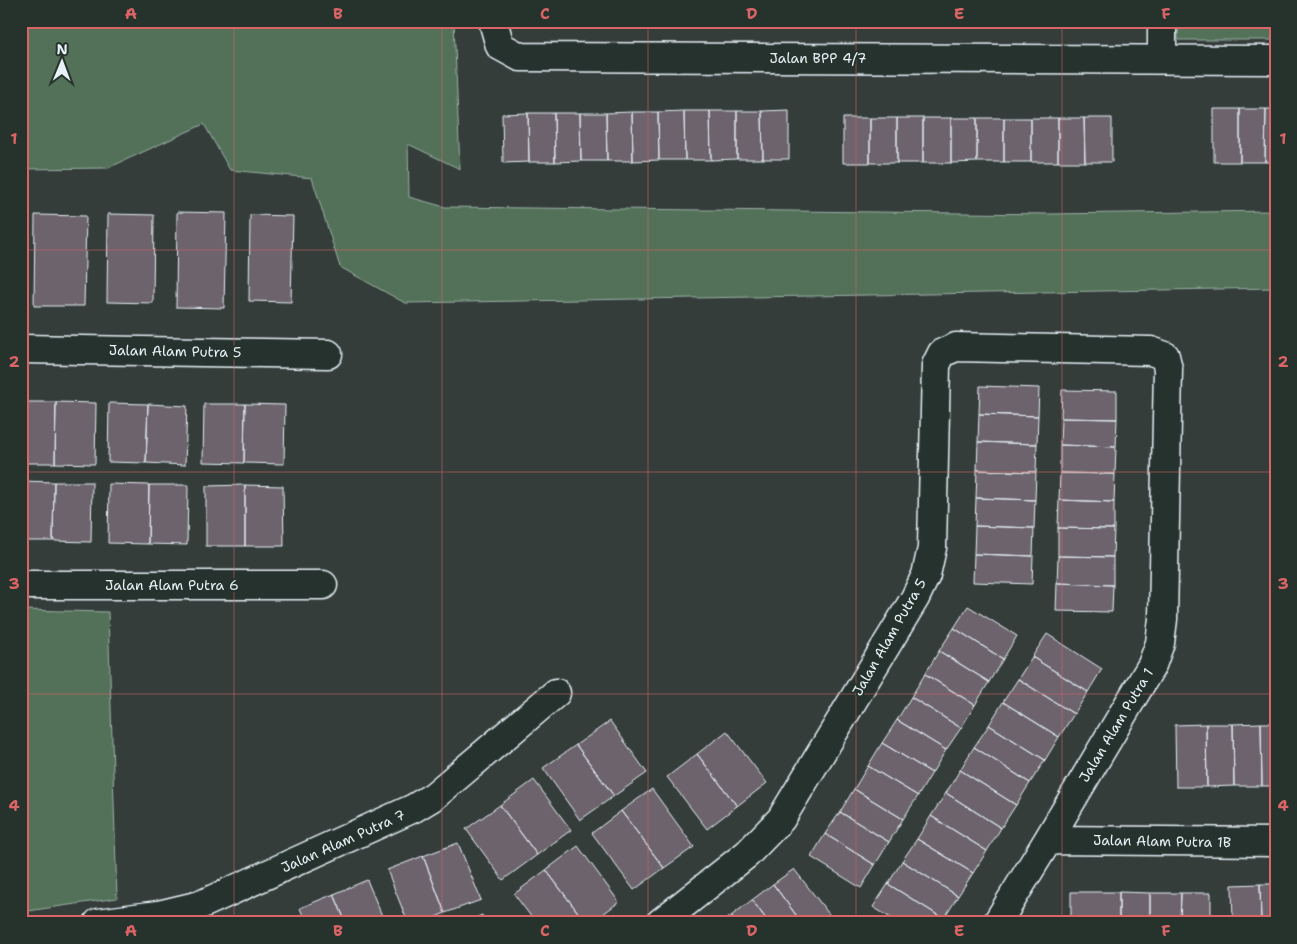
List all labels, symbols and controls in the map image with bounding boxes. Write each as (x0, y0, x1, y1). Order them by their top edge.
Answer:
text: A (125, 3, 137, 24)
text: B (333, 3, 343, 24)
text: C (540, 3, 550, 24)
text: D (746, 3, 758, 24)
text: E (954, 3, 964, 24)
text: F (1161, 3, 1171, 24)
north arrow (38, 38, 88, 88)
text: N (57, 40, 68, 58)
street label: Jalan BPP 4/7 (769, 49, 867, 67)
text: 1 (10, 128, 18, 149)
text: 1 (1279, 128, 1287, 149)
street label: Jalan Alam Putra 5 (109, 341, 241, 361)
text: 2 (8, 351, 20, 372)
text: 2 (1277, 351, 1289, 372)
text: 3 (8, 573, 20, 594)
text: 3 (1277, 573, 1289, 594)
street label: Jalan Alam Putra 5 (848, 575, 930, 699)
street label: Jalan Alam Putra 6 (105, 576, 239, 594)
street label: Jalan Alam Putra 1 (1075, 665, 1157, 785)
text: 4 (8, 795, 20, 816)
text: 4 (1277, 795, 1289, 816)
street label: Jalan Alam Putra 7 (278, 806, 408, 876)
street label: Jalan Alam Putra 1B (1093, 831, 1231, 851)
text: A (125, 920, 137, 941)
text: B (333, 920, 343, 941)
text: C (540, 920, 550, 941)
text: D (746, 920, 758, 941)
text: E (954, 920, 964, 941)
text: F (1161, 920, 1171, 941)

